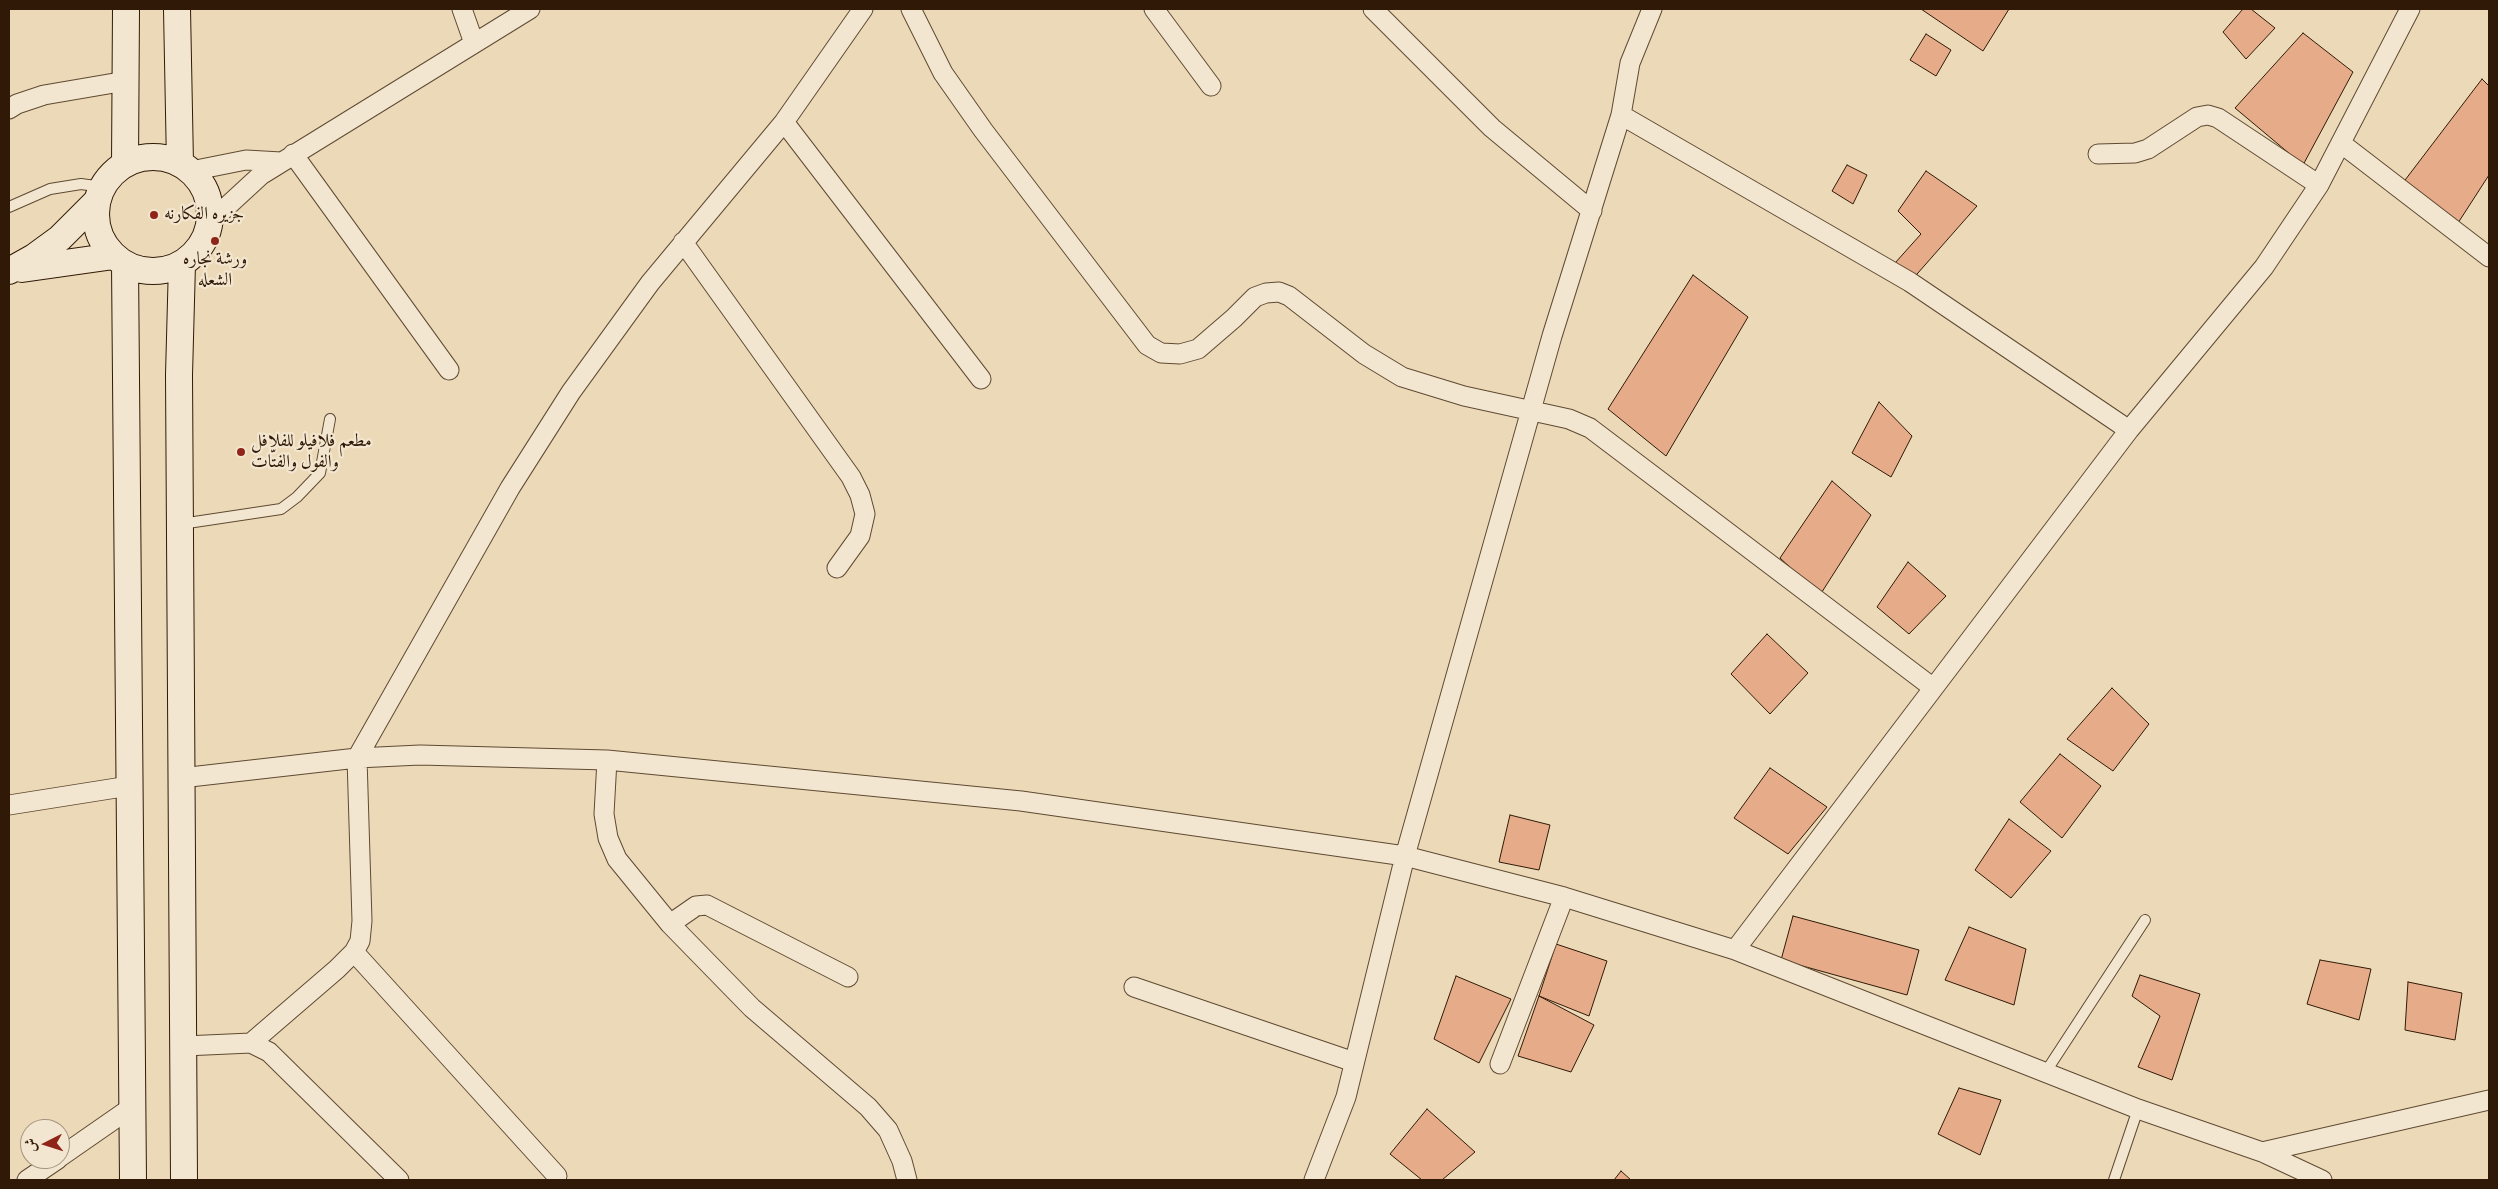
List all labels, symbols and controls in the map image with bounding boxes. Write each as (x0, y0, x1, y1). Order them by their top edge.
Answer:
place label: جزيره الفكارنه (164, 204, 244, 226)
marker: جزيره الفكارنه (148, 209, 160, 221)
marker: ورشة نجاره الشعله (209, 235, 221, 247)
place label: ورشة نجاره الشعله (183, 249, 247, 292)
place label: مطعم فلافيلو للفلافل والفول والفتّات (251, 431, 372, 474)
marker: مطعم فلافيلو للفلافل والفول والفتّات (235, 446, 247, 458)
north arrow (20, 1119, 70, 1169)
text: ش (20, 1138, 41, 1153)

